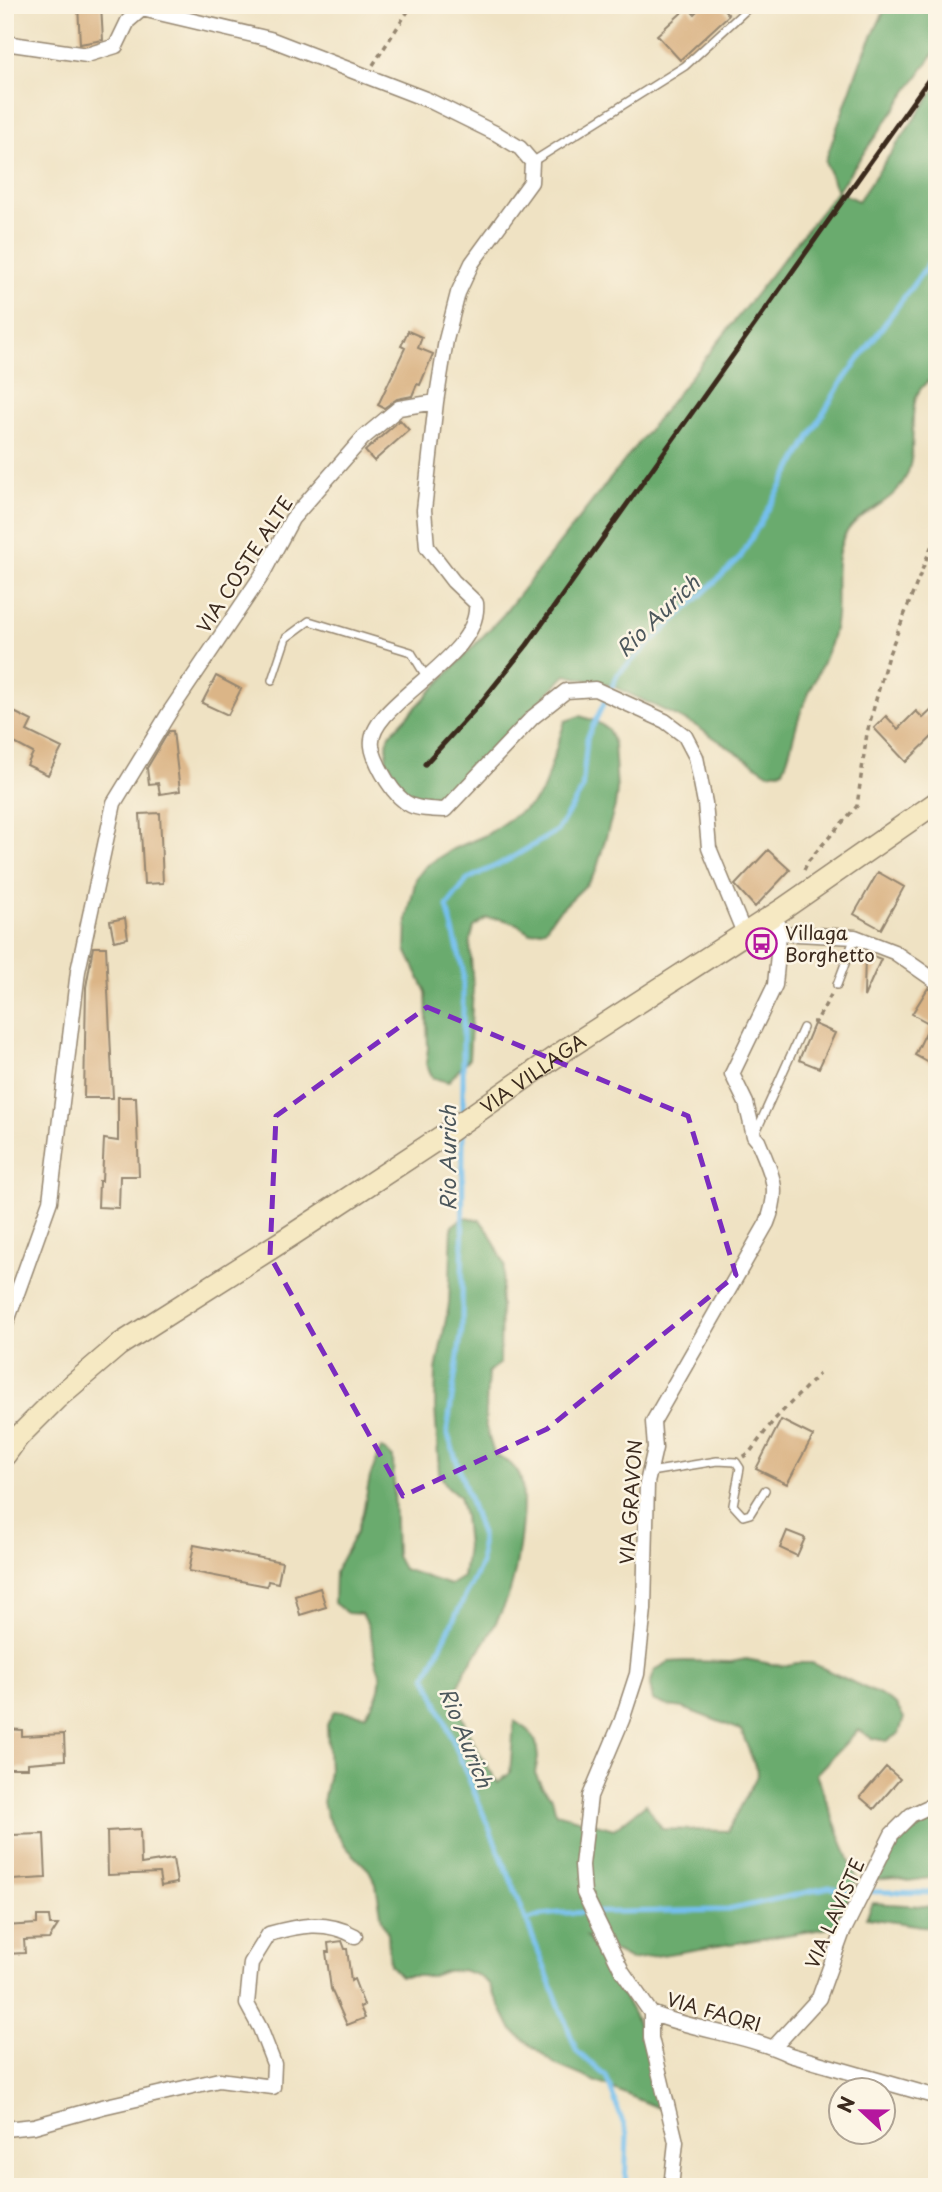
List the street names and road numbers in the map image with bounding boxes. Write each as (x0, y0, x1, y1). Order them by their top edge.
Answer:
street label: VIA COSTE ALTE (189, 490, 299, 638)
street label: VIA VILLAGA (474, 1026, 591, 1120)
street label: VIA GRAVON (612, 1439, 648, 1565)
street label: VIA LAVISTE (797, 1853, 871, 1973)
street label: VIA FAORI (663, 1984, 765, 2038)

